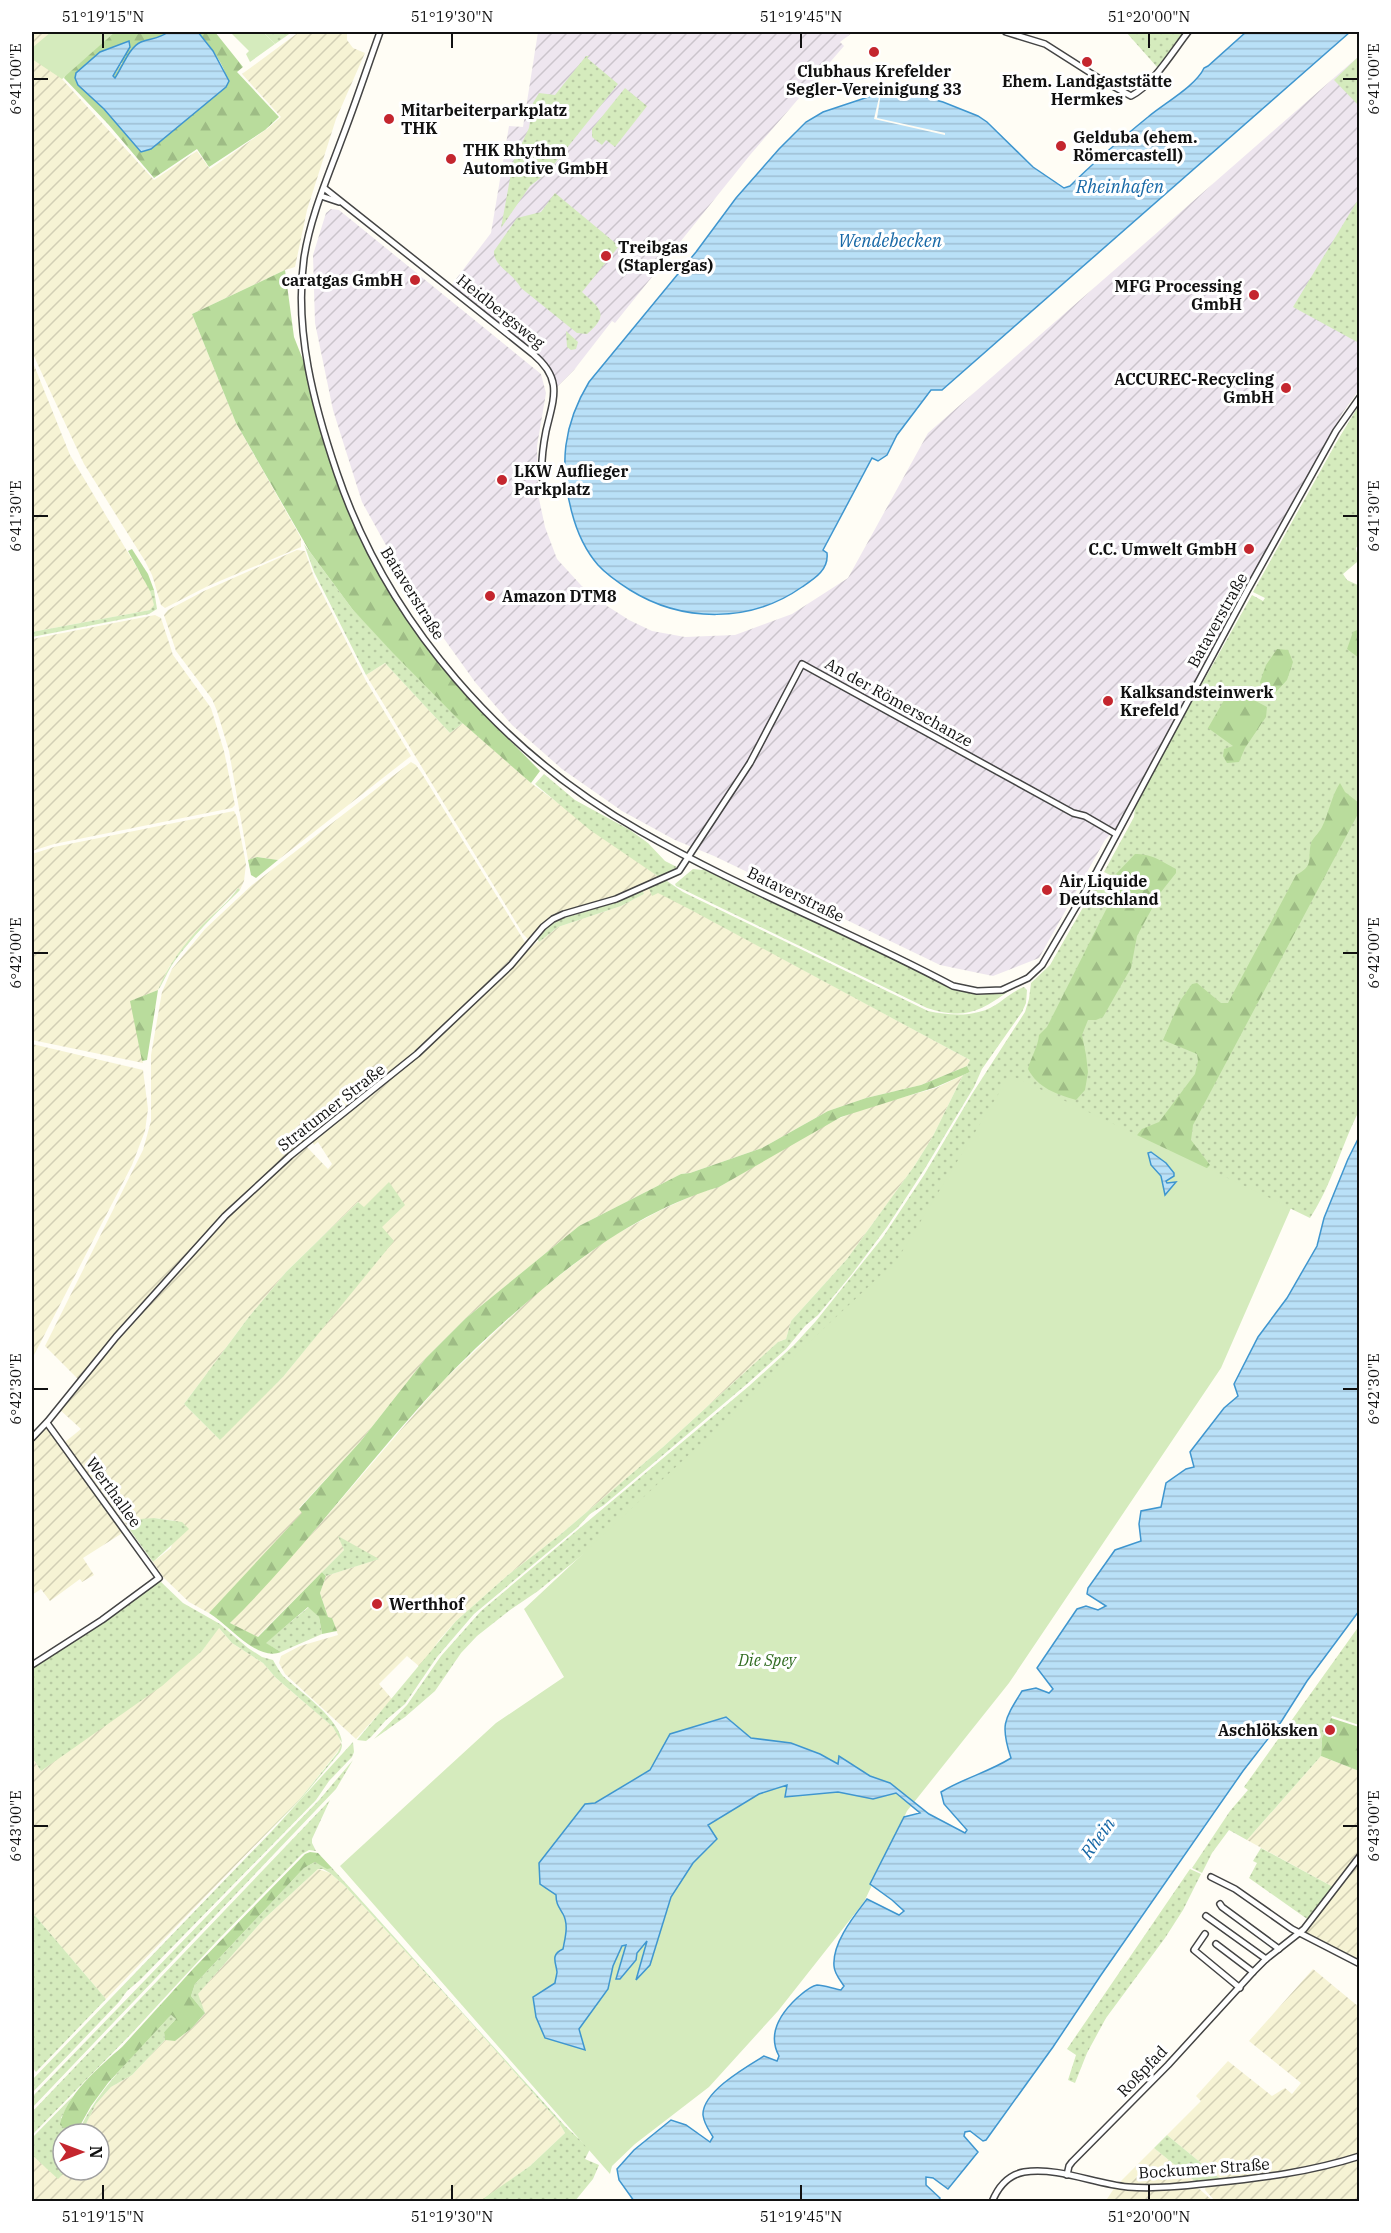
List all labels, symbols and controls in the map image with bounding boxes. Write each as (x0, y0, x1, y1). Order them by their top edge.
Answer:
text: 51°19'15"N (62, 7, 144, 26)
text: 51°19'30"N (411, 7, 493, 26)
text: 51°19'45"N (760, 7, 842, 26)
text: 51°20'00"N (1108, 7, 1190, 26)
text: 6°41'00"E (6, 43, 25, 115)
text: 6°41'00"E (1364, 43, 1383, 115)
marker: Clubhaus Krefelder Segler-Vereinigung 33 (867, 45, 881, 59)
marker: Ehem. Landgaststätte Hermkes (1080, 55, 1094, 69)
place label: Clubhaus Krefelder Segler-Vereinigung 33 (786, 61, 962, 99)
place label: Ehem. Landgaststätte Hermkes (1002, 71, 1172, 109)
place label: Mitarbeiterparkplatz THK (401, 100, 567, 138)
marker: Mitarbeiterparkplatz THK (382, 112, 396, 126)
place label: Gelduba (ehem. Römercastell) (1073, 127, 1198, 165)
marker: Gelduba (ehem. Römercastell) (1054, 139, 1068, 153)
place label: THK Rhythm Automotive GmbH (463, 140, 608, 178)
marker: THK Rhythm Automotive GmbH (444, 152, 458, 166)
water label: Rheinhafen (1075, 175, 1165, 198)
water label: Wendebecken (838, 229, 943, 252)
place label: Treibgas (Staplergas) (618, 237, 713, 275)
marker: Treibgas (Staplergas) (599, 249, 613, 263)
street label: Heidbergsweg (453, 269, 549, 353)
place label: caratgas GmbH (281, 270, 403, 290)
marker: caratgas GmbH (408, 273, 422, 287)
place label: MFG Processing GmbH (1115, 276, 1243, 314)
marker: MFG Processing GmbH (1247, 288, 1261, 302)
place label: ACCUREC-Recycling GmbH (1114, 369, 1275, 407)
marker: ACCUREC-Recycling GmbH (1279, 381, 1293, 395)
place label: LKW Auflieger Parkplatz (514, 461, 628, 499)
marker: LKW Auflieger Parkplatz (495, 473, 509, 487)
text: 6°41'30"E (6, 480, 25, 552)
text: 6°41'30"E (1364, 480, 1383, 552)
place label: C.C. Umwelt GmbH (1088, 539, 1237, 559)
marker: C.C. Umwelt GmbH (1242, 542, 1256, 556)
street label: Bataverstraße (377, 543, 449, 643)
street label: Bataverstraße (1183, 569, 1251, 671)
place label: Amazon DTM8 (502, 586, 617, 606)
marker: Amazon DTM8 (483, 589, 497, 603)
street label: An der Römerschanze (822, 653, 976, 751)
place label: Kalksandsteinwerk Krefeld (1120, 682, 1274, 720)
marker: Kalksandsteinwerk Krefeld (1101, 694, 1115, 708)
street label: Bataverstraße (744, 862, 848, 926)
place label: Air Liquide Deutschland (1059, 871, 1159, 909)
marker: Air Liquide Deutschland (1040, 883, 1054, 897)
text: 6°42'00"E (6, 917, 25, 989)
text: 6°42'00"E (1364, 917, 1383, 989)
street label: Stratumer Straße (273, 1059, 389, 1155)
text: 6°42'30"E (6, 1353, 25, 1425)
text: 6°42'30"E (1364, 1353, 1383, 1425)
street label: Werthallee (82, 1453, 146, 1531)
place label: Werthhof (389, 1594, 466, 1614)
marker: Werthhof (370, 1597, 384, 1611)
park label: Die Spey (737, 1650, 798, 1670)
place label: Aschlöksken (1218, 1720, 1318, 1740)
marker: Aschlöksken (1323, 1723, 1337, 1737)
text: 6°43'00"E (6, 1790, 25, 1862)
text: 6°43'00"E (1364, 1790, 1383, 1862)
water label: Rhein (1075, 1812, 1121, 1863)
street label: Roßpfad (1113, 2041, 1171, 2101)
north arrow (51, 2122, 111, 2182)
text: N (86, 2146, 106, 2158)
street label: Bockumer Straße (1138, 2153, 1270, 2183)
text: 51°19'15"N (62, 2207, 144, 2226)
text: 51°19'30"N (411, 2207, 493, 2226)
text: 51°19'45"N (760, 2207, 842, 2226)
text: 51°20'00"N (1108, 2207, 1190, 2226)

